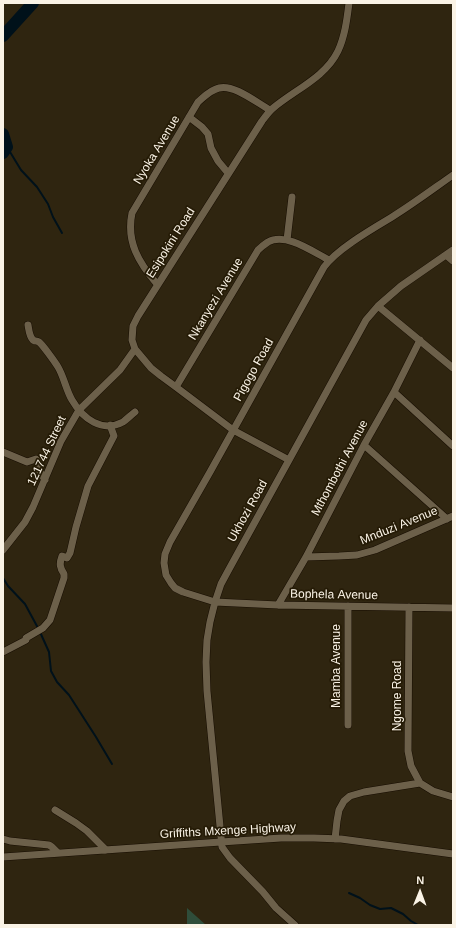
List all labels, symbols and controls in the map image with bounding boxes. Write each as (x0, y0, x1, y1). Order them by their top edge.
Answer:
street label: Nyoka Avenue (131, 113, 183, 187)
street label: Esipokini Road (144, 205, 198, 281)
street label: Nkanyezi Avenue (186, 255, 246, 343)
street label: Pigogo Road (231, 336, 277, 404)
street label: 121744 Street (25, 414, 69, 488)
street label: Mthombothi Avenue (309, 418, 371, 518)
street label: Ukhozi Road (225, 477, 271, 545)
street label: Mnduzi Avenue (358, 504, 440, 548)
street label: Bophela Avenue (290, 587, 378, 603)
street label: Mamba Avenue (330, 624, 344, 708)
street label: Ngome Road (391, 661, 405, 731)
street label: Griffiths Mxenge Highway (159, 820, 297, 842)
north arrow (400, 872, 440, 912)
text: N (416, 874, 424, 886)

